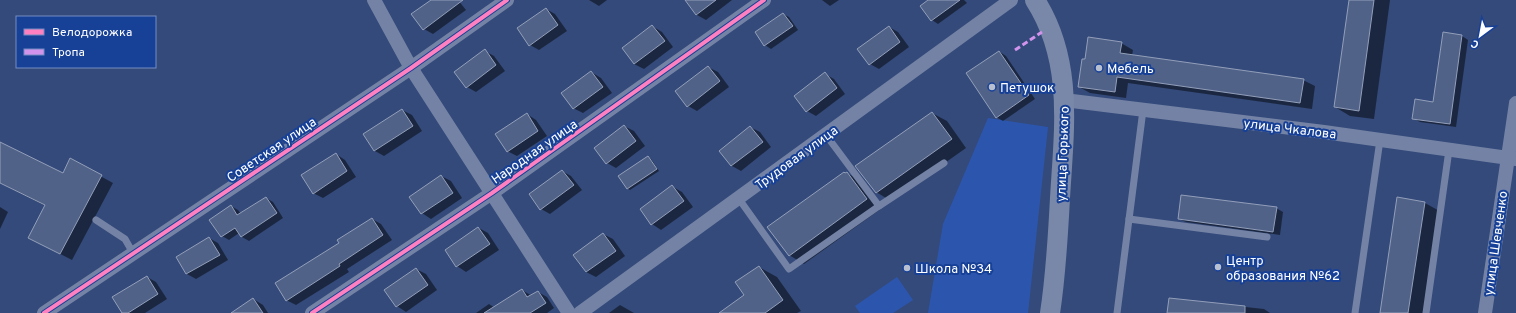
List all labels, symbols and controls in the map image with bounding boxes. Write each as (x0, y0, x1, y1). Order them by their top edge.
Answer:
legend (16, 16, 156, 68)
north arrow (1460, 16, 1500, 56)
text: Велодорожка (52, 25, 132, 41)
text: С (1469, 36, 1482, 51)
text: Тропа (52, 45, 85, 61)
place label: Мебель (1107, 62, 1154, 78)
marker: Мебель (1094, 63, 1104, 73)
place label: Петушок (1000, 81, 1055, 97)
marker: Петушок (987, 82, 997, 92)
street label: улица Горького (1054, 106, 1074, 202)
street label: Советская улица (224, 115, 320, 187)
street label: улица Чкалова (1243, 116, 1337, 144)
street label: Народная улица (489, 117, 581, 188)
street label: Трудовая улица (753, 123, 842, 194)
street label: улица Шевченко (1482, 190, 1512, 297)
place label: Центр образования №62 (1226, 254, 1340, 285)
place label: Школа №34 (915, 262, 992, 278)
marker: Центр образования №62 (1213, 262, 1223, 272)
marker: Школа №34 (902, 263, 912, 273)

